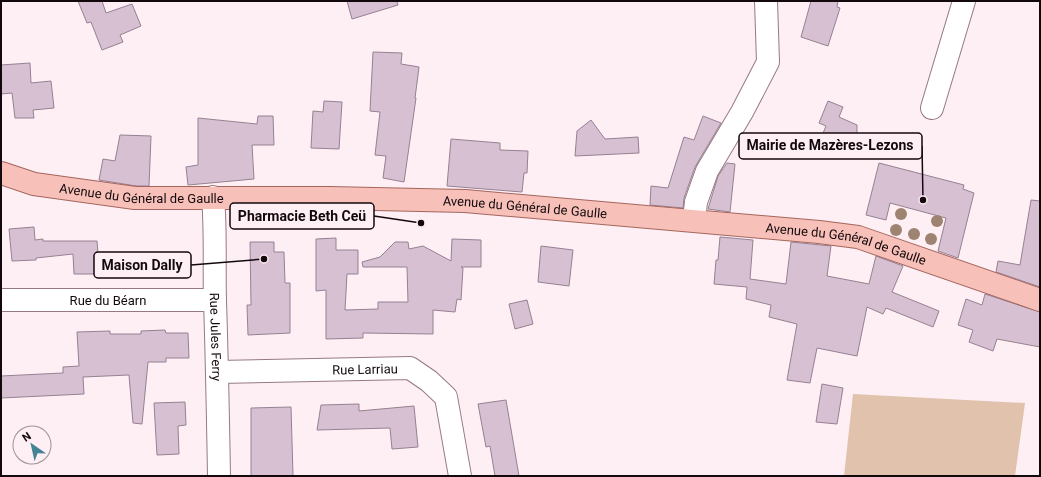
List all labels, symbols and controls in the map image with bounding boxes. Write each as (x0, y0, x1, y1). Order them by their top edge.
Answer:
callout: Mairie de Mazères-Lezons (739, 133, 922, 159)
text: Mairie de Mazères-Lezons (747, 137, 913, 153)
street label: Avenue du Général de Gaulle (58, 180, 224, 206)
street label: Avenue du Général de Gaulle (443, 193, 608, 221)
callout: Pharmacie Beth Ceü (230, 203, 374, 229)
text: Pharmacie Beth Ceü (238, 208, 366, 224)
street label: Avenue du Général de Gaulle (765, 220, 929, 268)
callout: Maison Dally (94, 252, 191, 278)
text: Maison Dally (102, 257, 183, 273)
street label: Rue Jules Ferry (207, 292, 225, 382)
street label: Rue du Béarn (70, 293, 146, 308)
street label: Rue Larriau (332, 361, 398, 377)
north arrow (12, 425, 52, 465)
text: N (20, 429, 34, 445)

